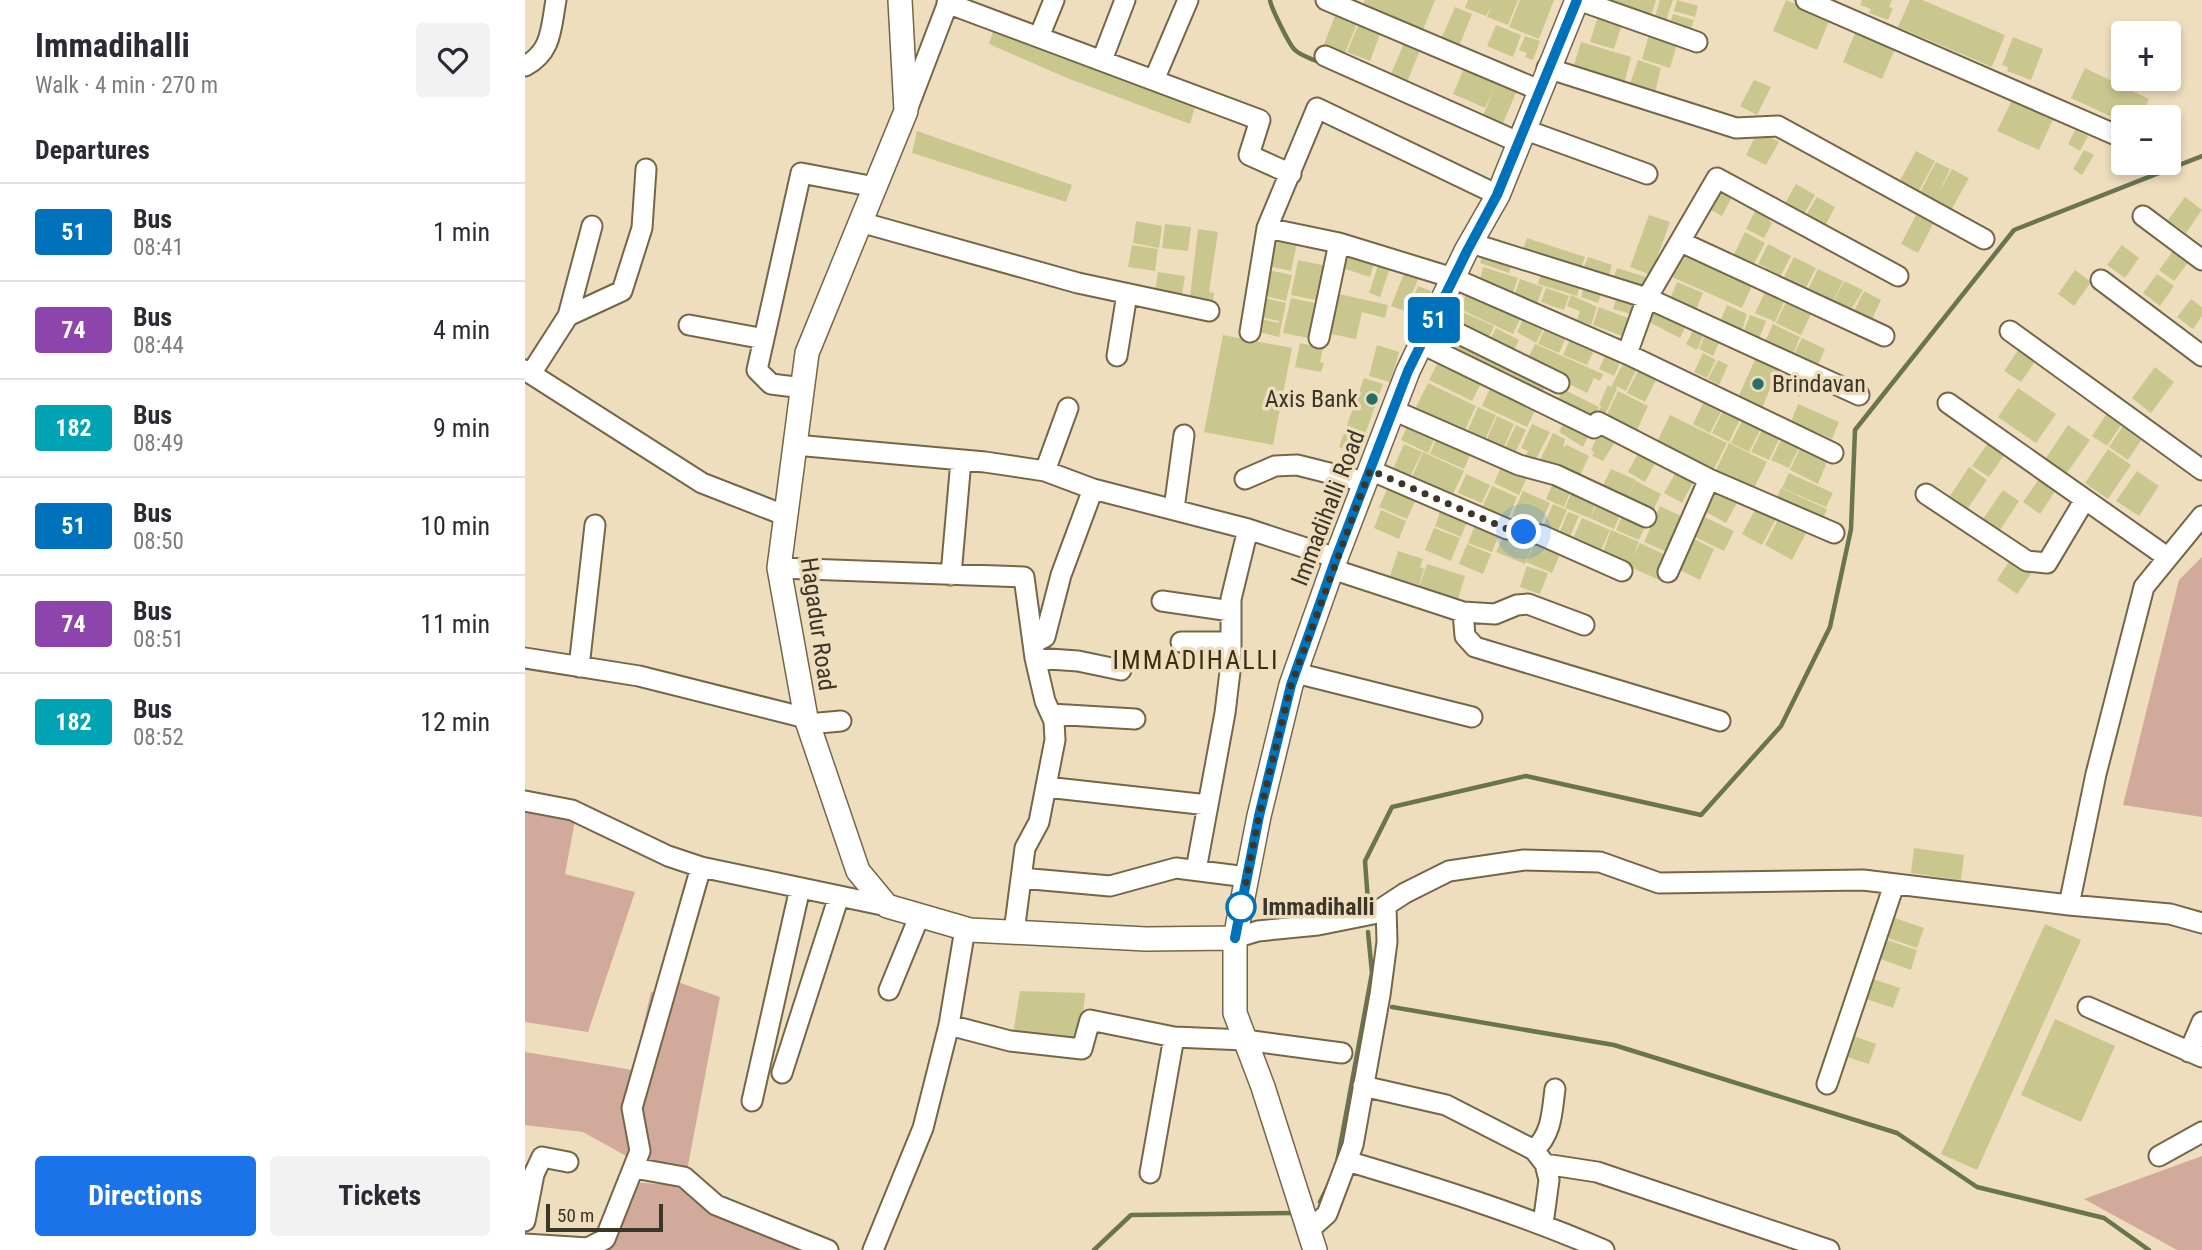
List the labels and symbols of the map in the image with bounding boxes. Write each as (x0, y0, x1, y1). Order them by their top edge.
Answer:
line badge: 51 (1403, 297, 1465, 343)
place label: Brindavan (1772, 370, 1866, 398)
marker: Brindavan (1750, 376, 1766, 392)
place label: Axis Bank (1265, 385, 1358, 413)
marker: Axis Bank (1364, 391, 1380, 407)
street label: Immadihalli Road (1285, 426, 1371, 590)
your location (1506, 514, 1541, 549)
street label: Hagadur Road (795, 556, 841, 692)
district label: IMMADIHALLI (1113, 645, 1279, 675)
marker: Immadihalli (1226, 892, 1256, 922)
place label: Immadihalli (1262, 893, 1375, 921)
scale bar (546, 1201, 663, 1233)

